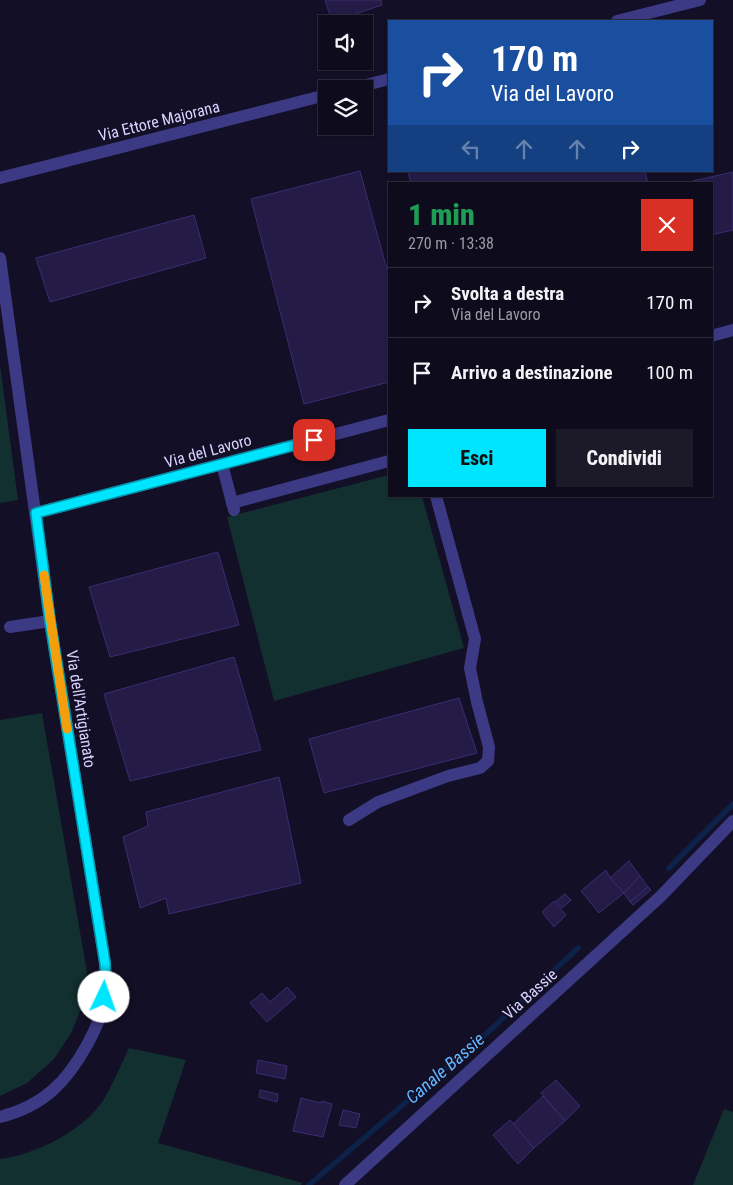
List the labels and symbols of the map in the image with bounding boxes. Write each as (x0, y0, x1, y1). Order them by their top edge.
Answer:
street label: Via Ettore Majorana (96, 97, 222, 145)
pin (293, 419, 335, 461)
street label: Via del Lavoro (162, 430, 254, 472)
street label: Via dell'Artigianato (62, 649, 100, 769)
street label: Via Bassie (499, 965, 561, 1023)
position arrow (77, 970, 129, 1022)
water label: Canale Bassie (401, 1028, 489, 1108)

